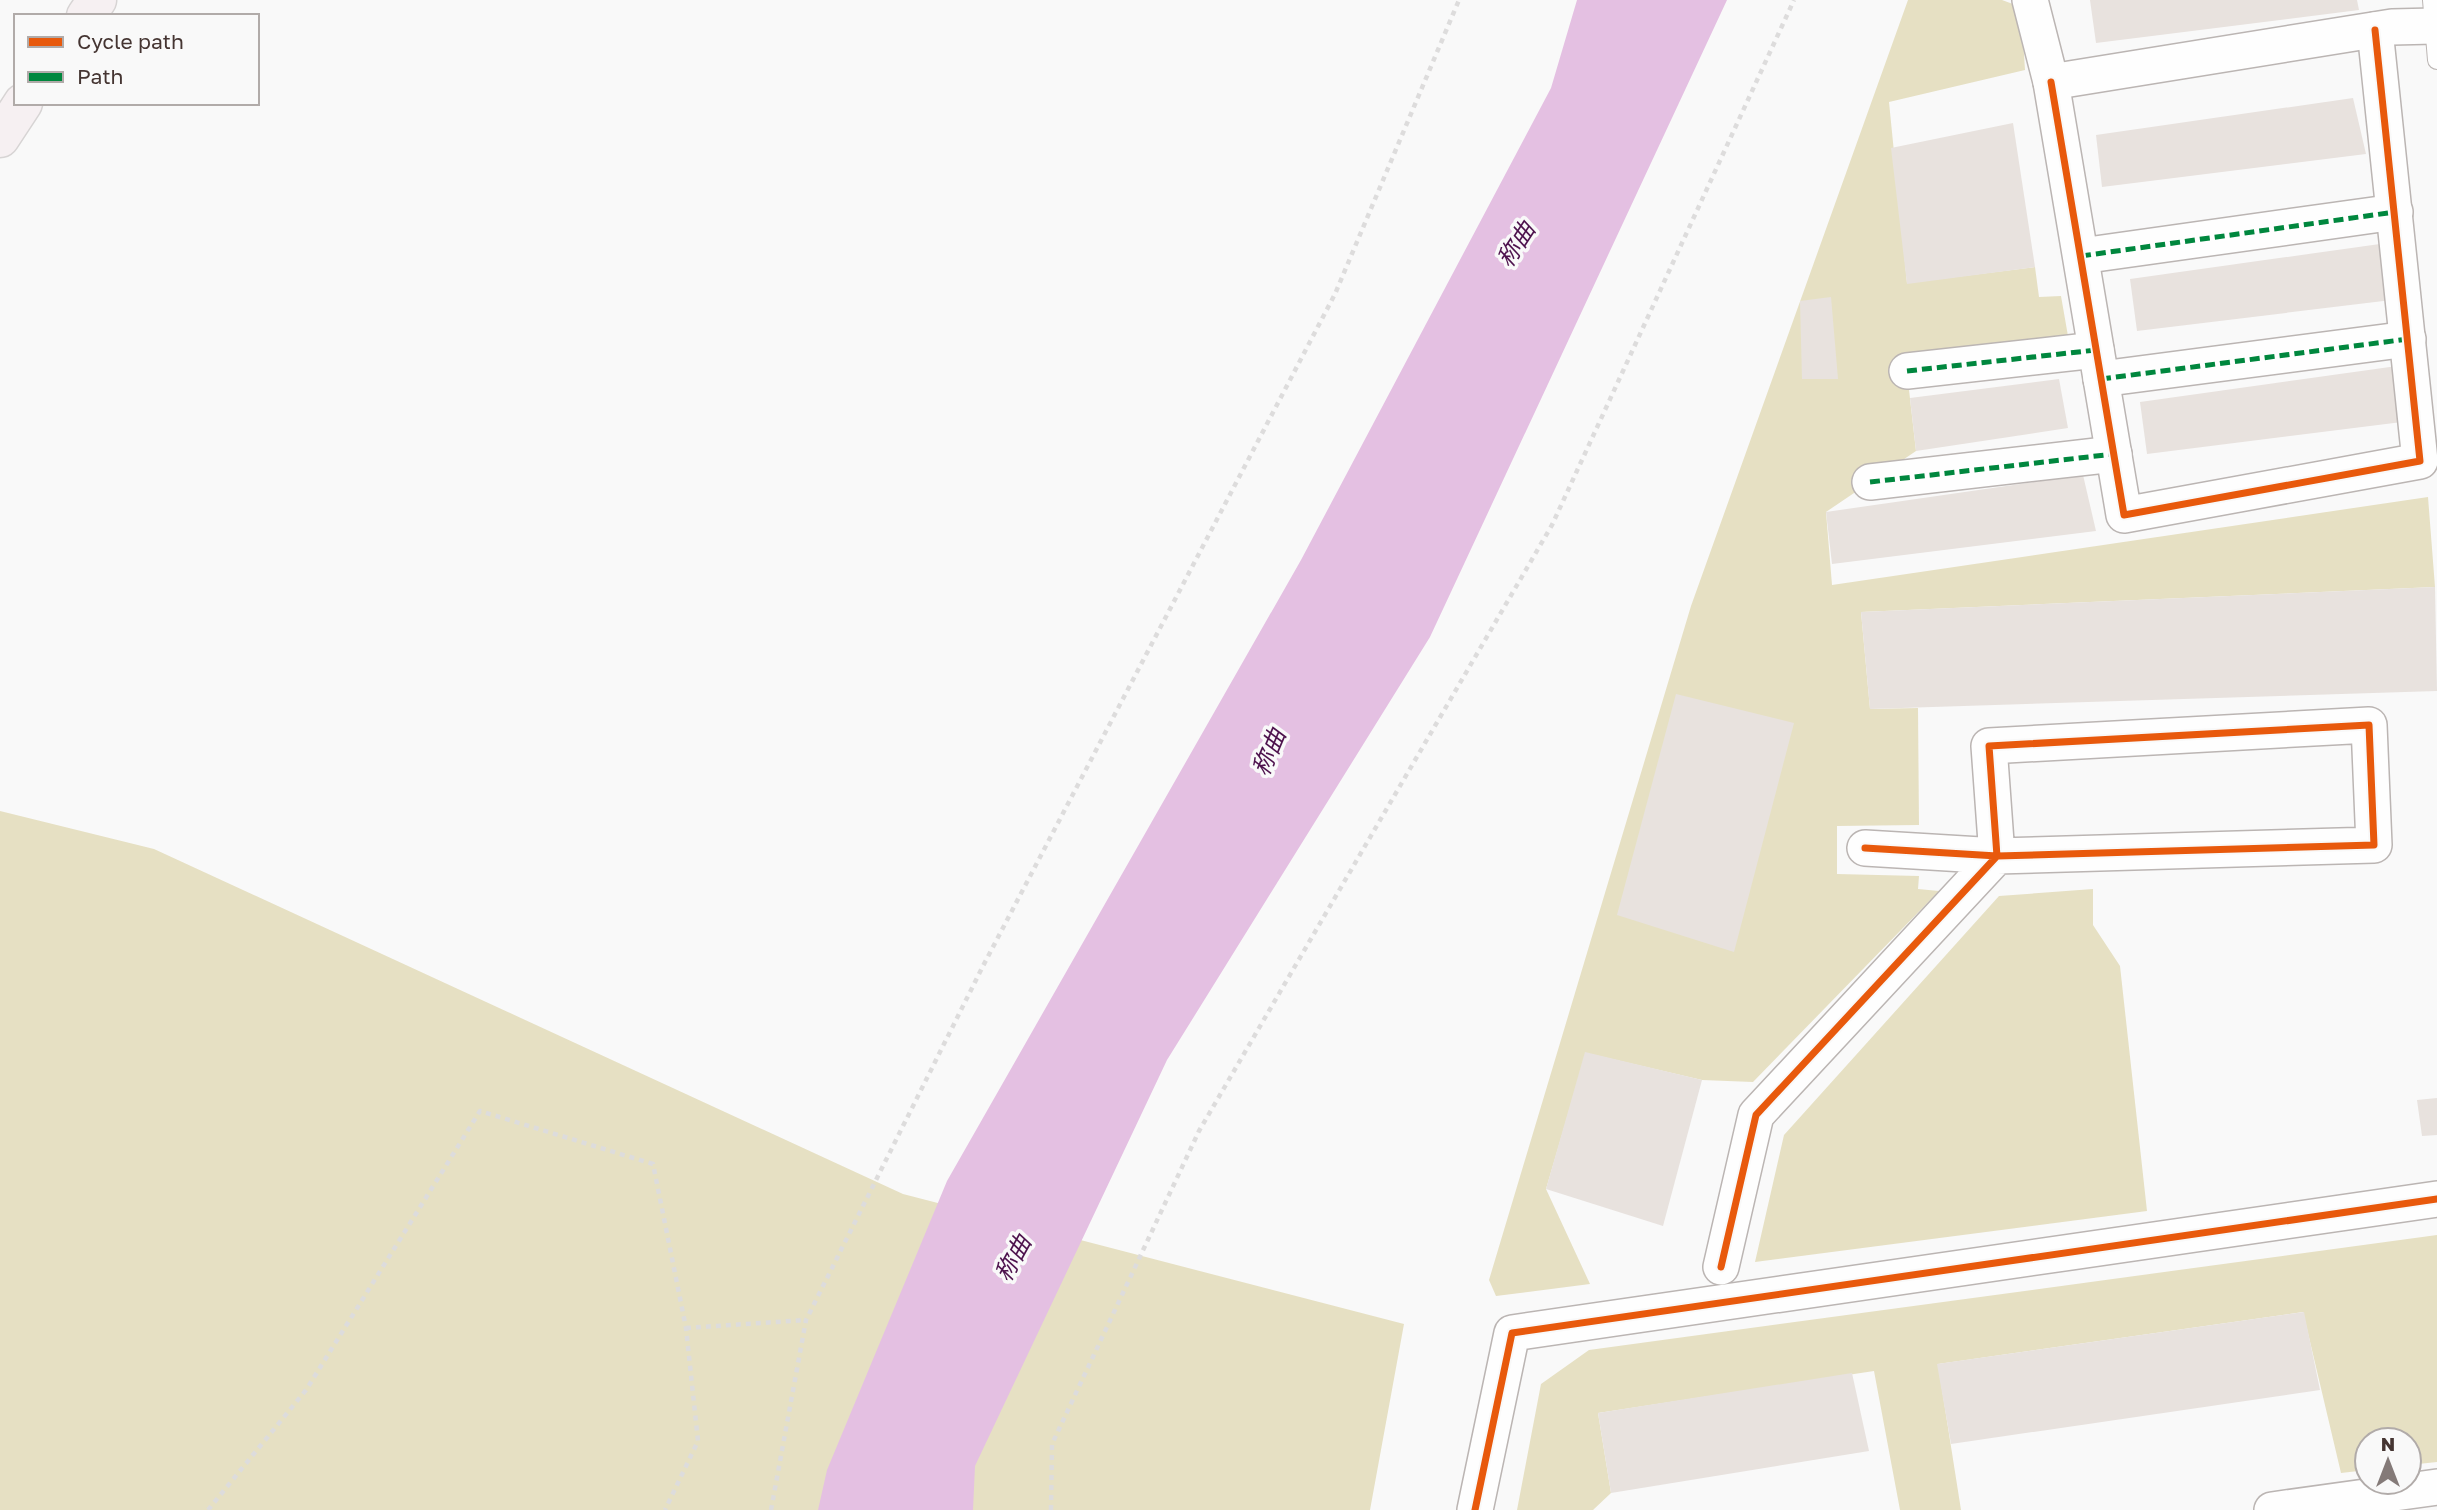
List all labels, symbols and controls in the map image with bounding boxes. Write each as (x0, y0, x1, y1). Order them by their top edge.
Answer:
legend (14, 14, 259, 105)
text: Cycle path (77, 28, 184, 54)
text: Path (77, 63, 124, 89)
water label: 称曲 (1490, 214, 1541, 272)
water label: 称曲 (1245, 722, 1292, 780)
water label: 称曲 (988, 1228, 1037, 1286)
north arrow (2353, 1426, 2423, 1496)
text: N (2381, 1432, 2395, 1455)

